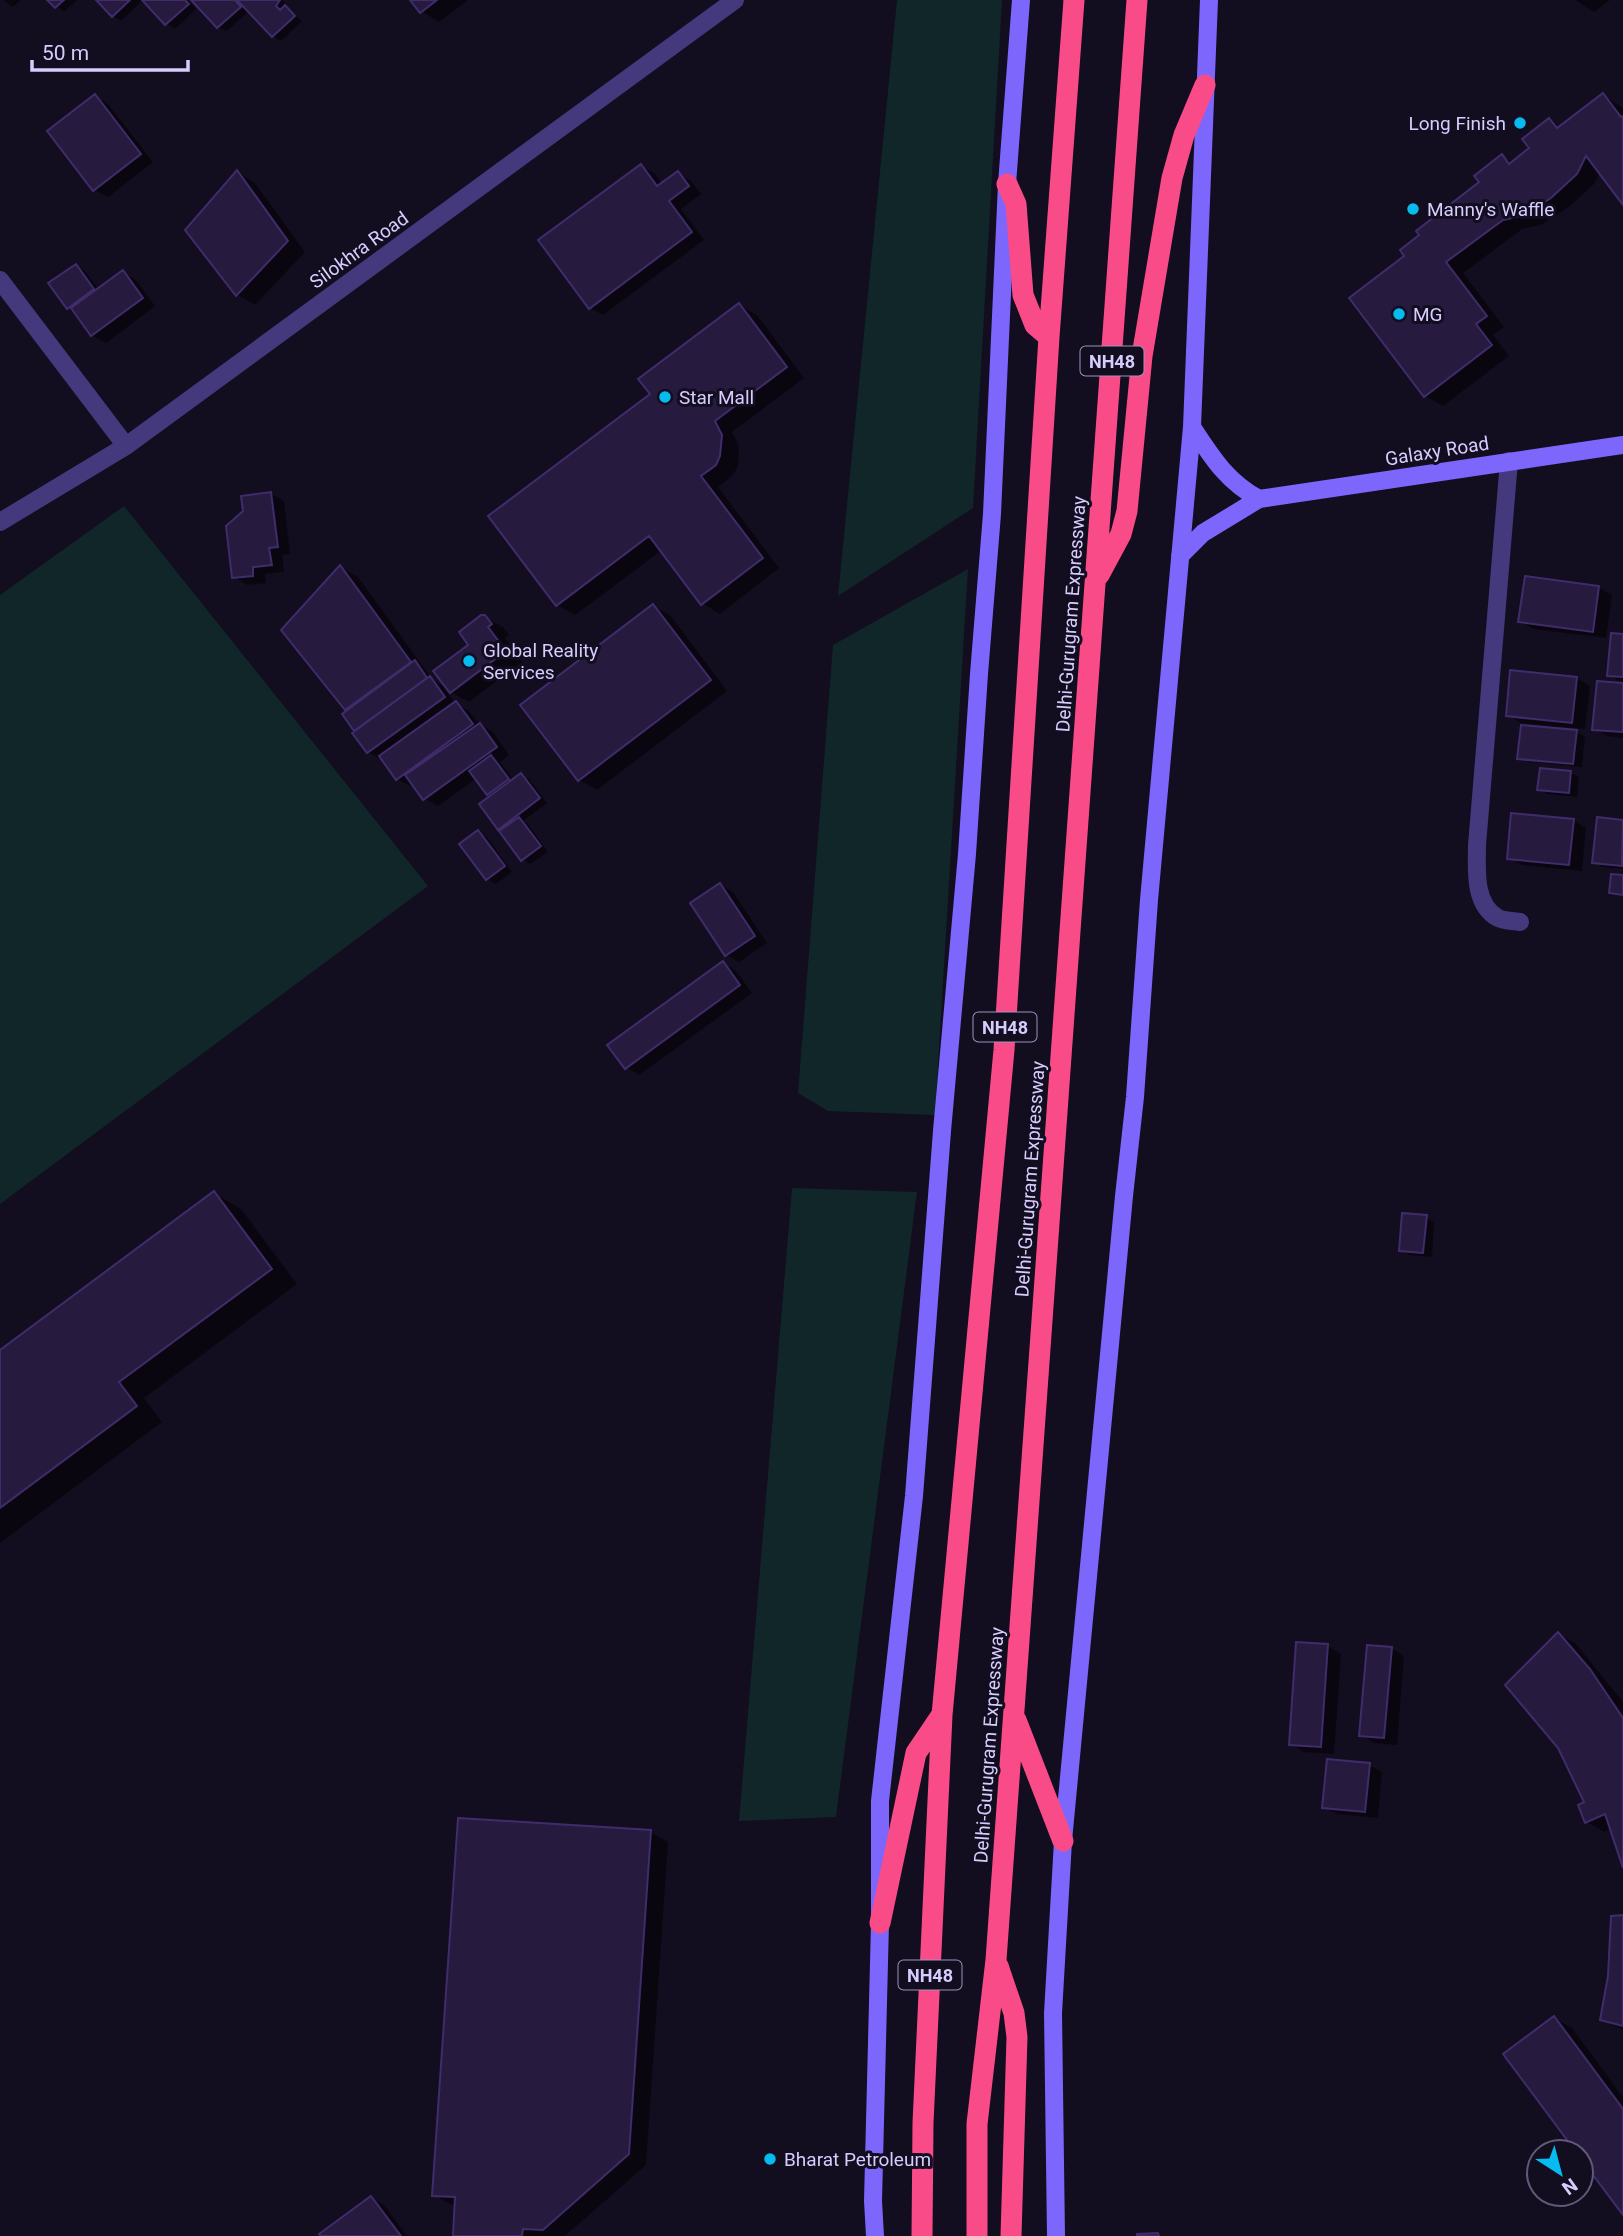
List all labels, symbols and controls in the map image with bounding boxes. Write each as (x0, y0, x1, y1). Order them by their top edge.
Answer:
scale bar (32, 28, 187, 72)
text: 50 m (42, 41, 89, 65)
place label: Long Finish (1409, 112, 1506, 135)
marker: Long Finish (1512, 115, 1528, 131)
place label: Manny's Waffle (1427, 198, 1554, 221)
marker: Manny's Waffle (1405, 201, 1421, 217)
street label: Silokhra Road (305, 207, 413, 293)
place label: MG (1413, 303, 1443, 326)
marker: MG (1391, 306, 1407, 322)
road number: NH48 (1080, 346, 1144, 376)
place label: Star Mall (679, 386, 754, 409)
marker: Star Mall (657, 389, 673, 405)
street label: Galaxy Road (1383, 431, 1491, 471)
street label: Delhi-Gurugram Expressway (1051, 495, 1091, 733)
place label: Global Reality Services (483, 639, 598, 684)
marker: Global Reality Services (461, 653, 477, 669)
road number: NH48 (974, 1012, 1036, 1042)
street label: Delhi-Gurugram Expressway (1010, 1060, 1050, 1298)
street label: Delhi-Gurugram Expressway (969, 1626, 1009, 1864)
road number: NH48 (898, 1961, 962, 1990)
north arrow (1525, 2138, 1595, 2208)
place label: Bharat Petroleum (784, 2148, 931, 2171)
marker: Bharat Petroleum (762, 2151, 778, 2167)
text: N (1558, 2173, 1582, 2200)

